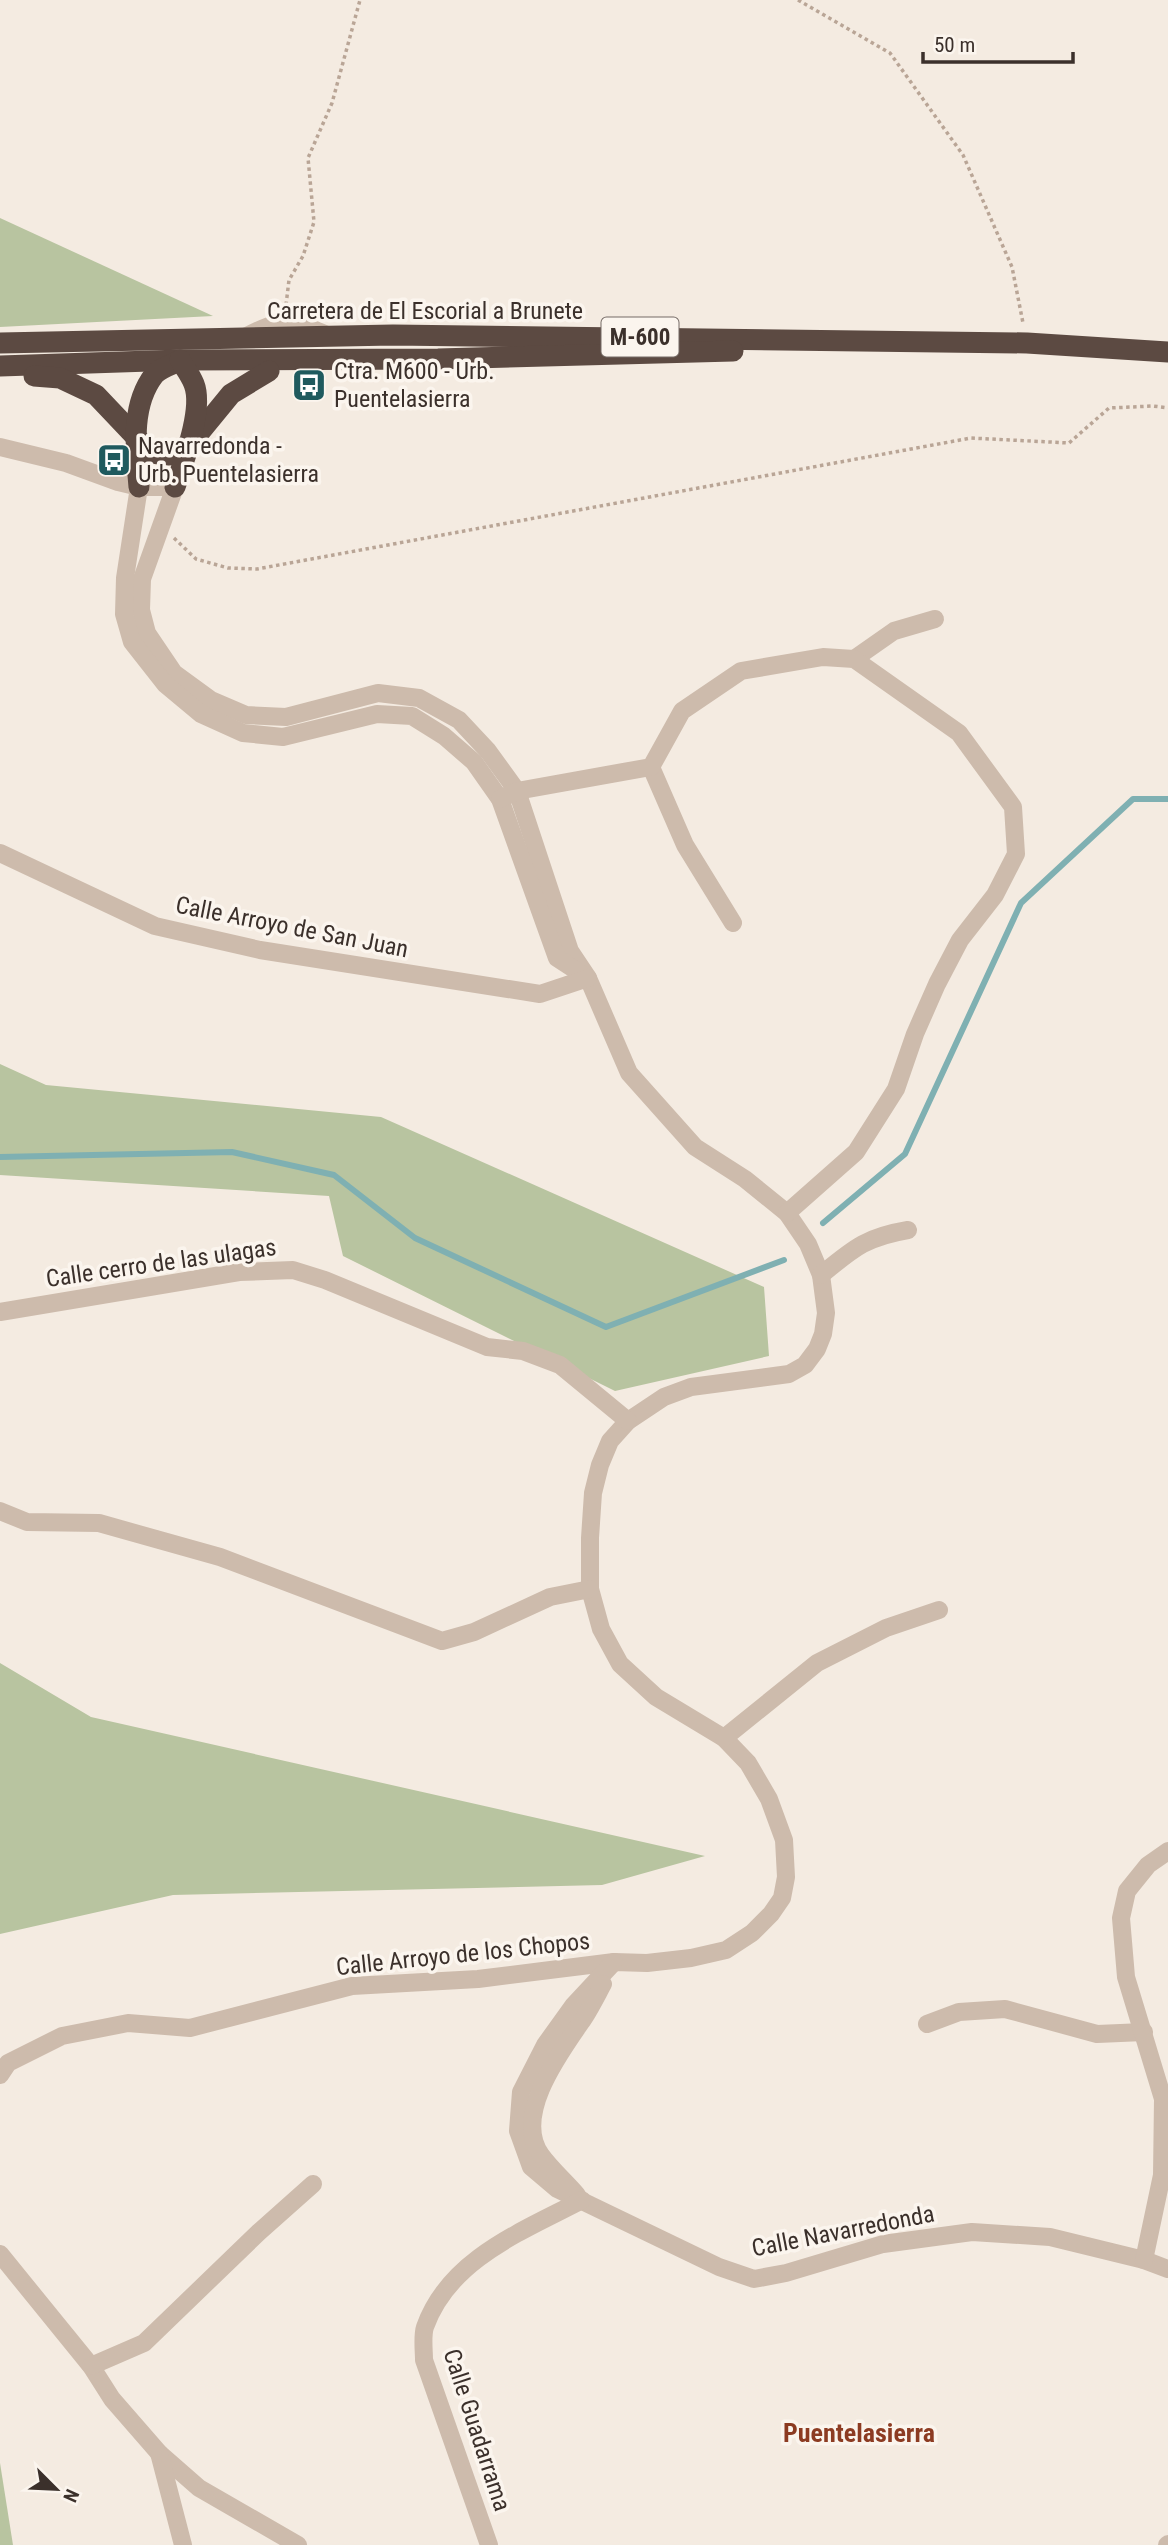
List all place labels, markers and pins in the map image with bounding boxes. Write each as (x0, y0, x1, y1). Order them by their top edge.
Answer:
place label: Ctra. M600 - Urb. Puentelasierra (334, 357, 494, 413)
bus stop icon: Ctra. M600 - Urb. Puentelasierra (290, 366, 328, 404)
place label: Navarredonda - Urb. Puentelasierra (138, 432, 319, 488)
bus stop icon: Navarredonda - Urb. Puentelasierra (95, 441, 133, 479)

